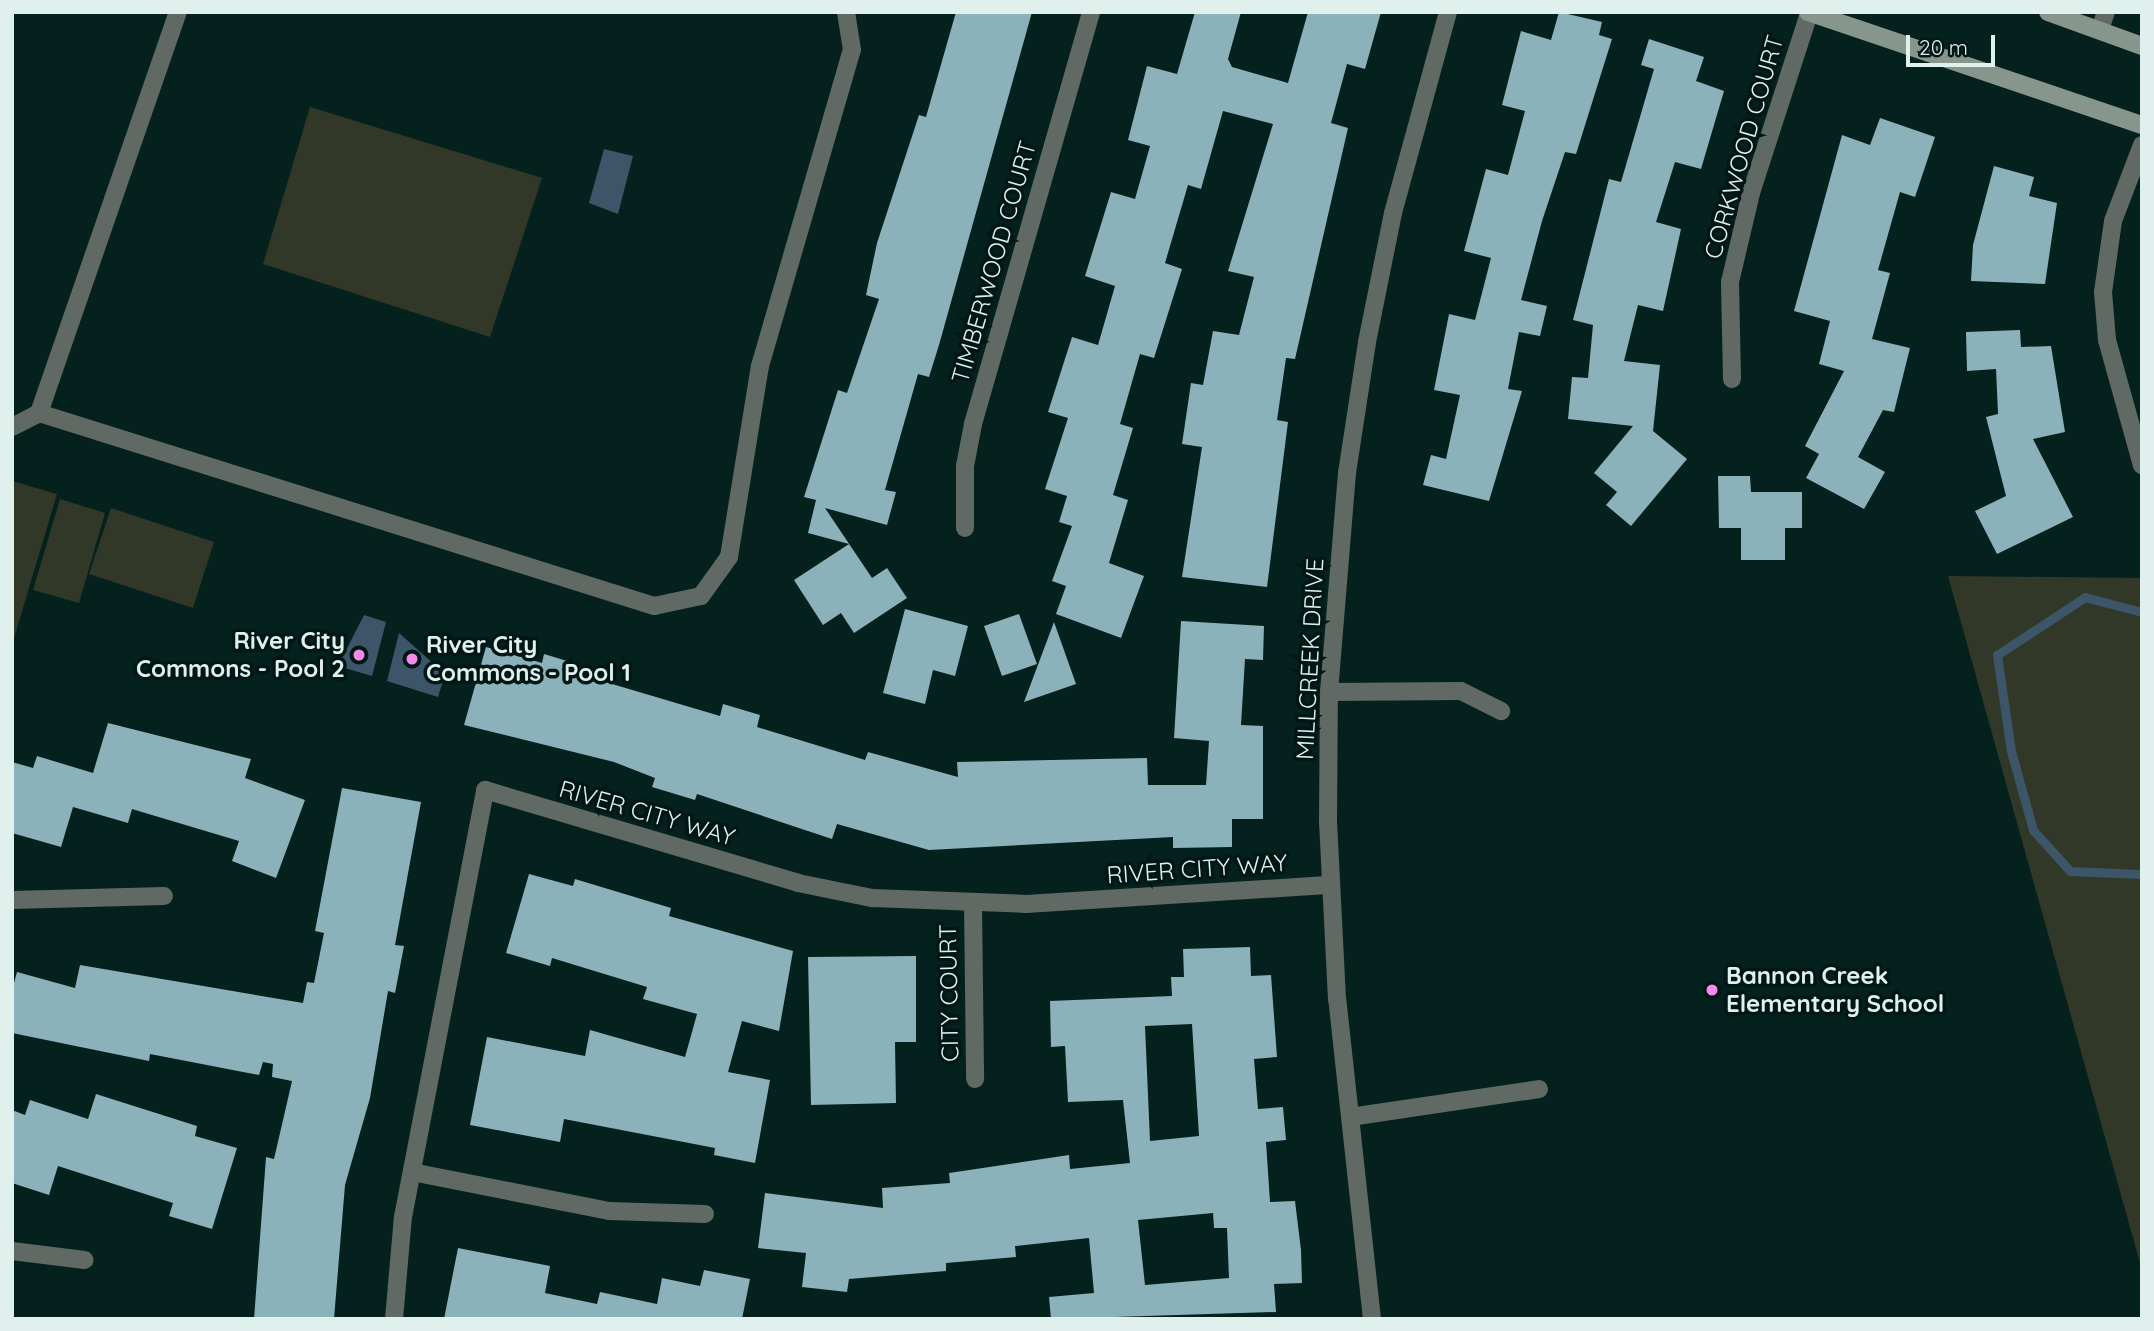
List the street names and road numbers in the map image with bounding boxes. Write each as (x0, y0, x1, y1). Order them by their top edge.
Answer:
street label: CORKWOOD COURT (1698, 32, 1790, 262)
street label: TIMBERWOOD COURT (946, 138, 1042, 386)
street label: MILLCREEK DRIVE (1290, 557, 1330, 761)
street label: RIVER CITY WAY (556, 774, 738, 852)
street label: RIVER CITY WAY (1106, 848, 1288, 890)
street label: CITY COURT (933, 924, 965, 1062)

